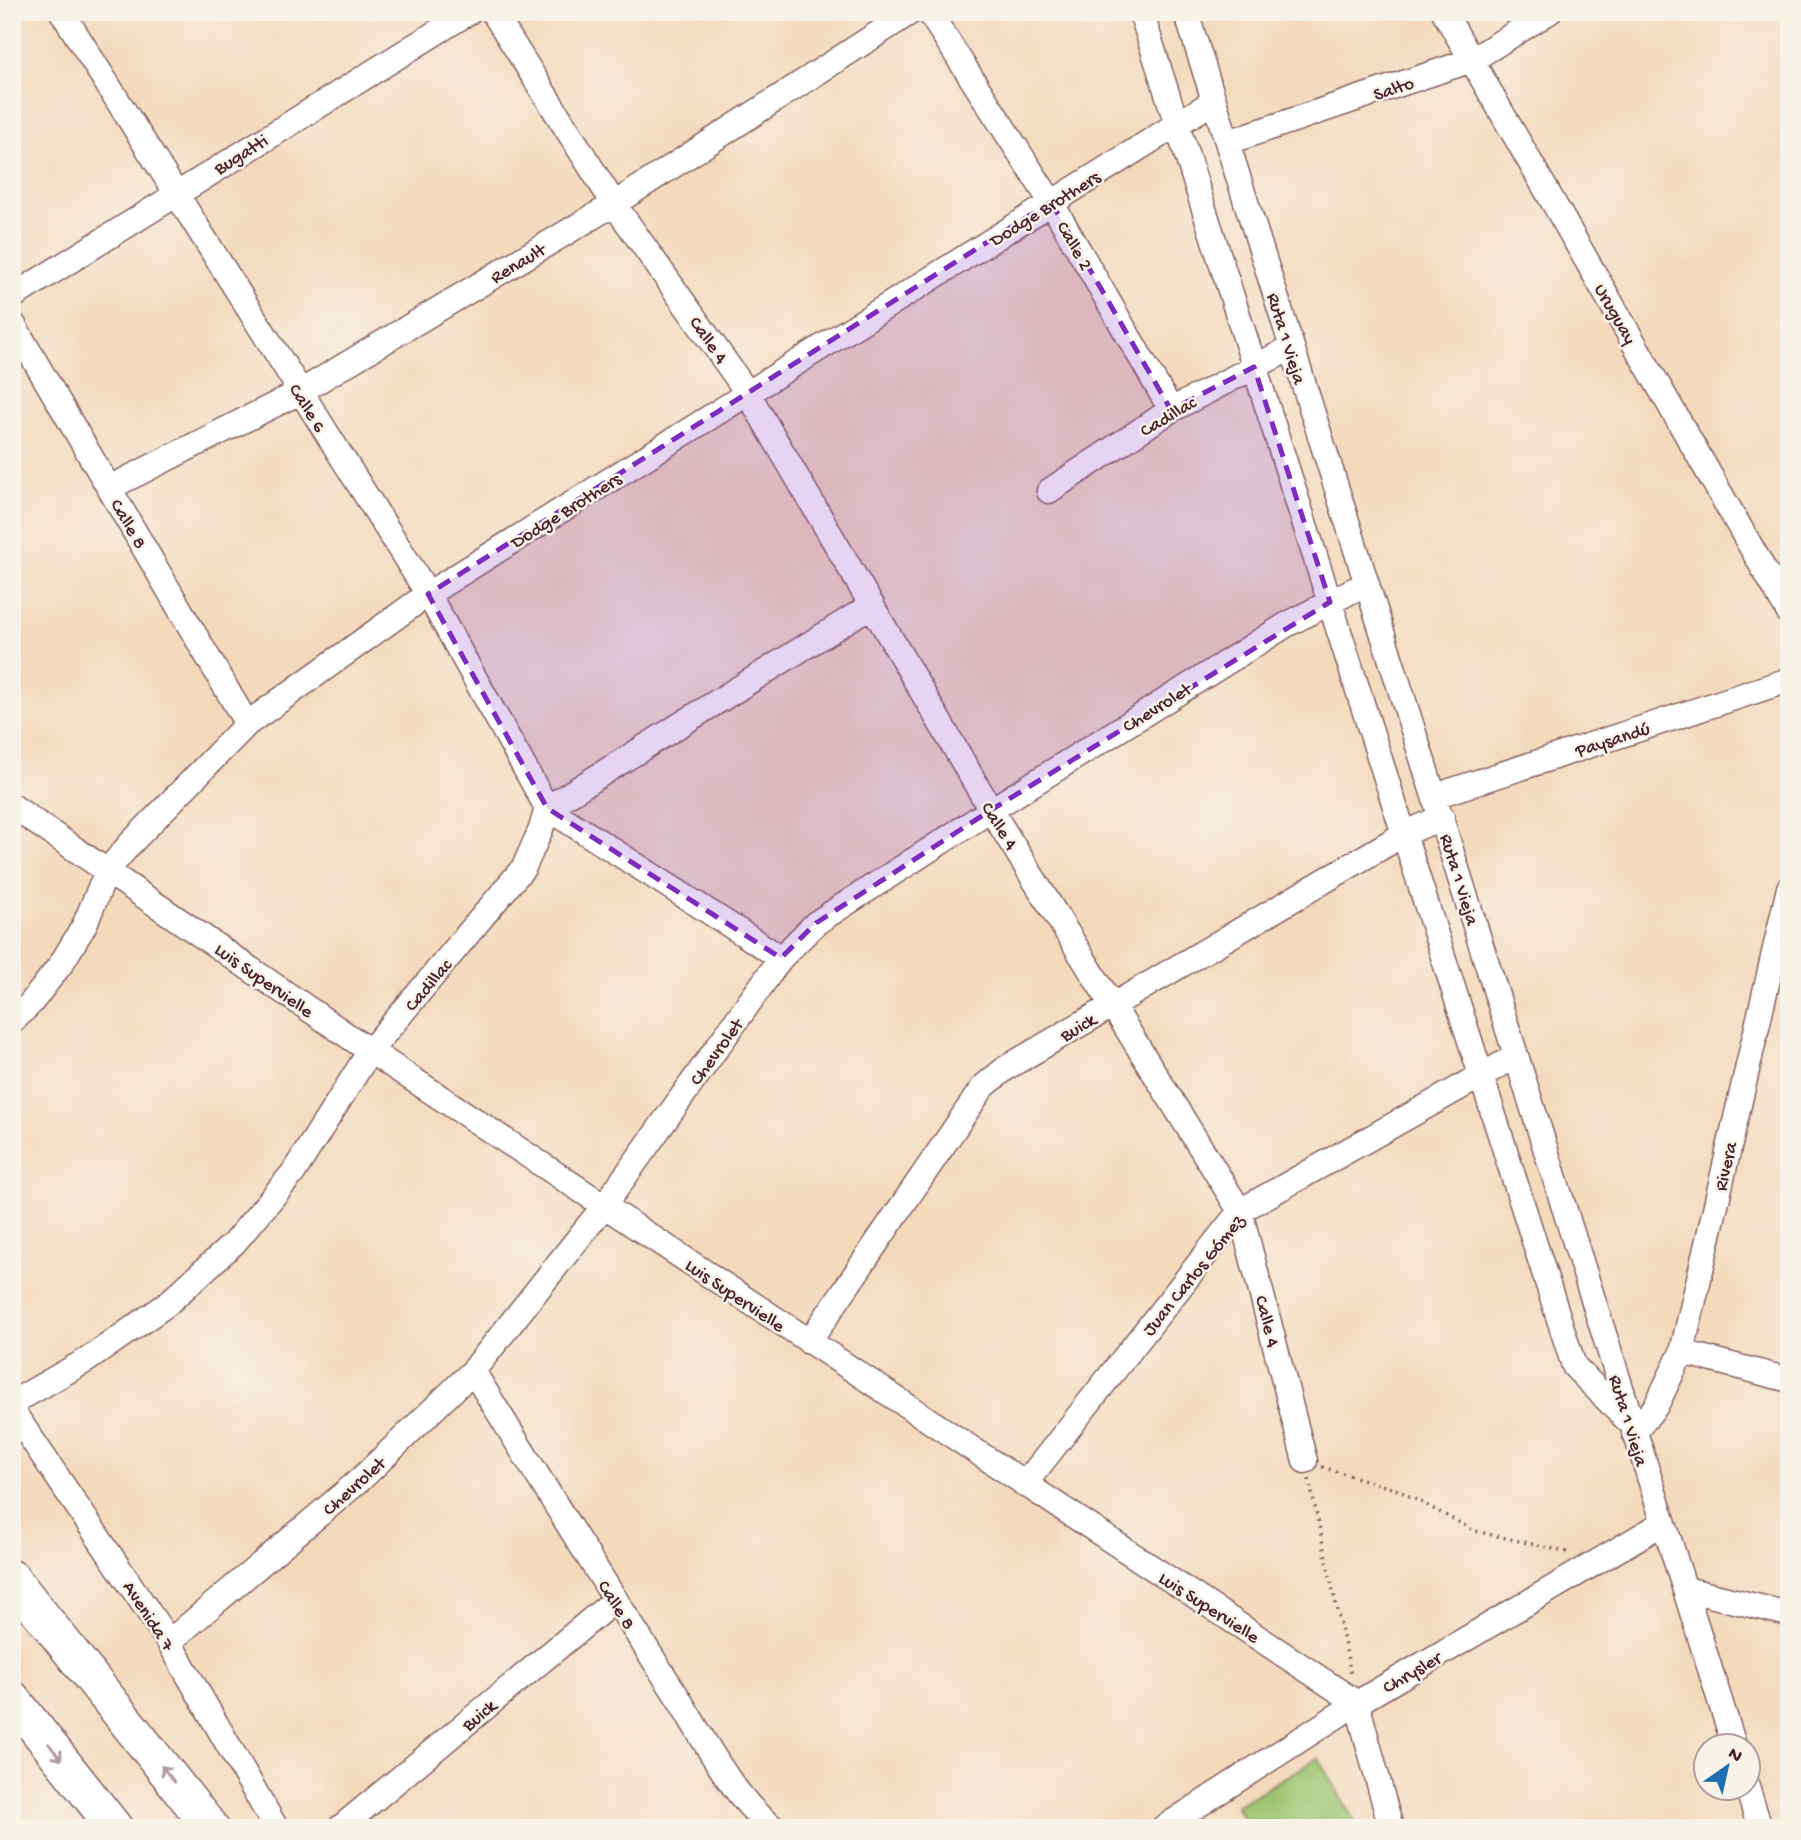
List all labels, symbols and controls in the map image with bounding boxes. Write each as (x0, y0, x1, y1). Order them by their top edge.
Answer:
street label: Salto (1371, 73, 1417, 108)
street label: Bugatti (210, 130, 273, 182)
street label: Dodge Brothers (985, 166, 1106, 254)
street label: Calle 2 (1050, 218, 1096, 275)
street label: Renault (487, 238, 552, 290)
street label: Uruguay (1587, 280, 1641, 350)
street label: Ruta 1 Vieja (1260, 291, 1310, 389)
street label: Calle 4 (683, 313, 732, 369)
street label: Calle 6 (282, 380, 330, 438)
street label: Cadillac (1137, 392, 1202, 444)
street label: Dodge Brothers (506, 468, 627, 556)
street label: Calle 8 (104, 496, 150, 554)
street label: Chevrolet (1119, 678, 1199, 739)
street label: Paysandú (1572, 718, 1653, 764)
street label: Calle 4 (974, 798, 1022, 855)
street label: Ruta 1 Vieja (1433, 832, 1483, 930)
street label: Luis Supervielle (209, 939, 317, 1025)
street label: Cadillac (401, 955, 459, 1017)
street label: Buick (1056, 1009, 1102, 1049)
street label: Chevrolet (686, 1013, 751, 1091)
street label: Rivera (1711, 1139, 1745, 1194)
street label: Juan Carlos Gómez (1139, 1210, 1251, 1342)
street label: Luis Supervielle (680, 1255, 789, 1339)
street label: Calle 4 (1248, 1294, 1283, 1350)
street label: Ruta 1 Vieja (1602, 1373, 1652, 1471)
street label: Chevrolet (319, 1452, 393, 1522)
street label: Luis Supervielle (1153, 1568, 1263, 1650)
street label: Calle 8 (591, 1577, 639, 1635)
street label: Avenida 7 (116, 1578, 179, 1657)
street label: Chrysler (1379, 1647, 1448, 1700)
street label: Buick (458, 1695, 503, 1738)
north arrow (1692, 1731, 1762, 1801)
one-way arrow (47, 1742, 62, 1760)
text: N (1723, 1743, 1746, 1769)
one-way arrow (161, 1766, 176, 1784)

